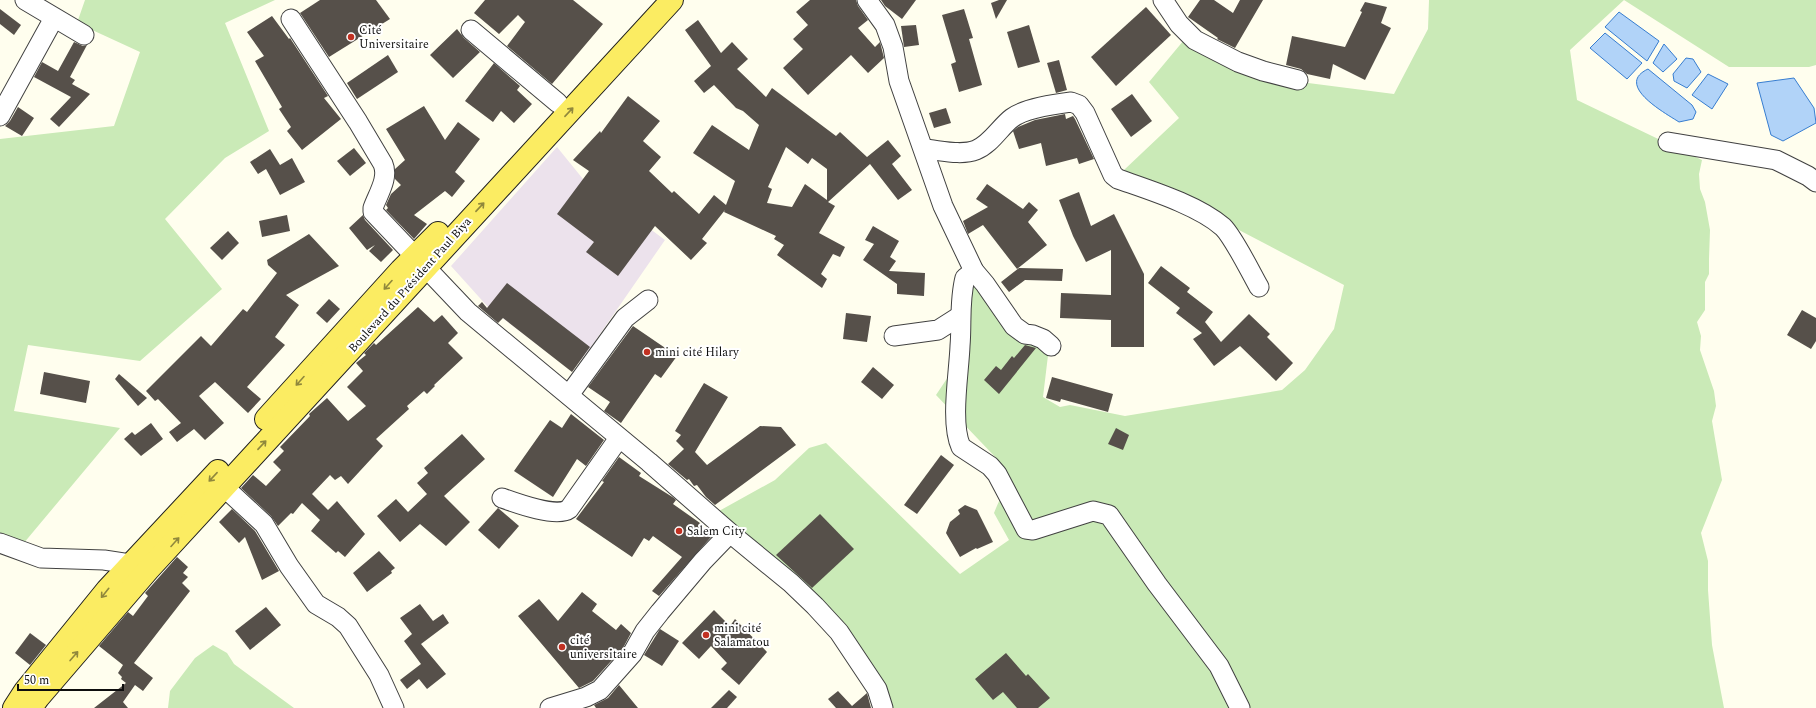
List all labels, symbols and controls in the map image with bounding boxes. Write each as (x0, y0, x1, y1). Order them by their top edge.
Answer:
place label: Cité Universitaire (359, 21, 429, 54)
marker: Cité Universitaire (346, 32, 356, 42)
one-way arrow (564, 107, 574, 117)
one-way arrow (476, 202, 485, 213)
street label: Boulevard du Président Paul Biya (344, 213, 476, 357)
one-way arrow (383, 280, 392, 290)
place label: mini cité Hilary (655, 343, 740, 362)
marker: mini cité Hilary (642, 347, 652, 357)
one-way arrow (296, 376, 305, 386)
one-way arrow (258, 440, 267, 450)
one-way arrow (208, 472, 218, 482)
place label: Salem City (687, 522, 746, 541)
marker: Salem City (674, 526, 684, 536)
one-way arrow (170, 537, 179, 547)
one-way arrow (100, 588, 109, 599)
place label: mini cité Salamatou (714, 619, 770, 652)
marker: mini cité Salamatou (701, 630, 711, 640)
place label: cité universitaire (570, 631, 637, 664)
marker: cité universitaire (557, 642, 567, 652)
one-way arrow (69, 651, 78, 661)
scale bar (18, 666, 123, 692)
text: 50 m (24, 671, 49, 690)

